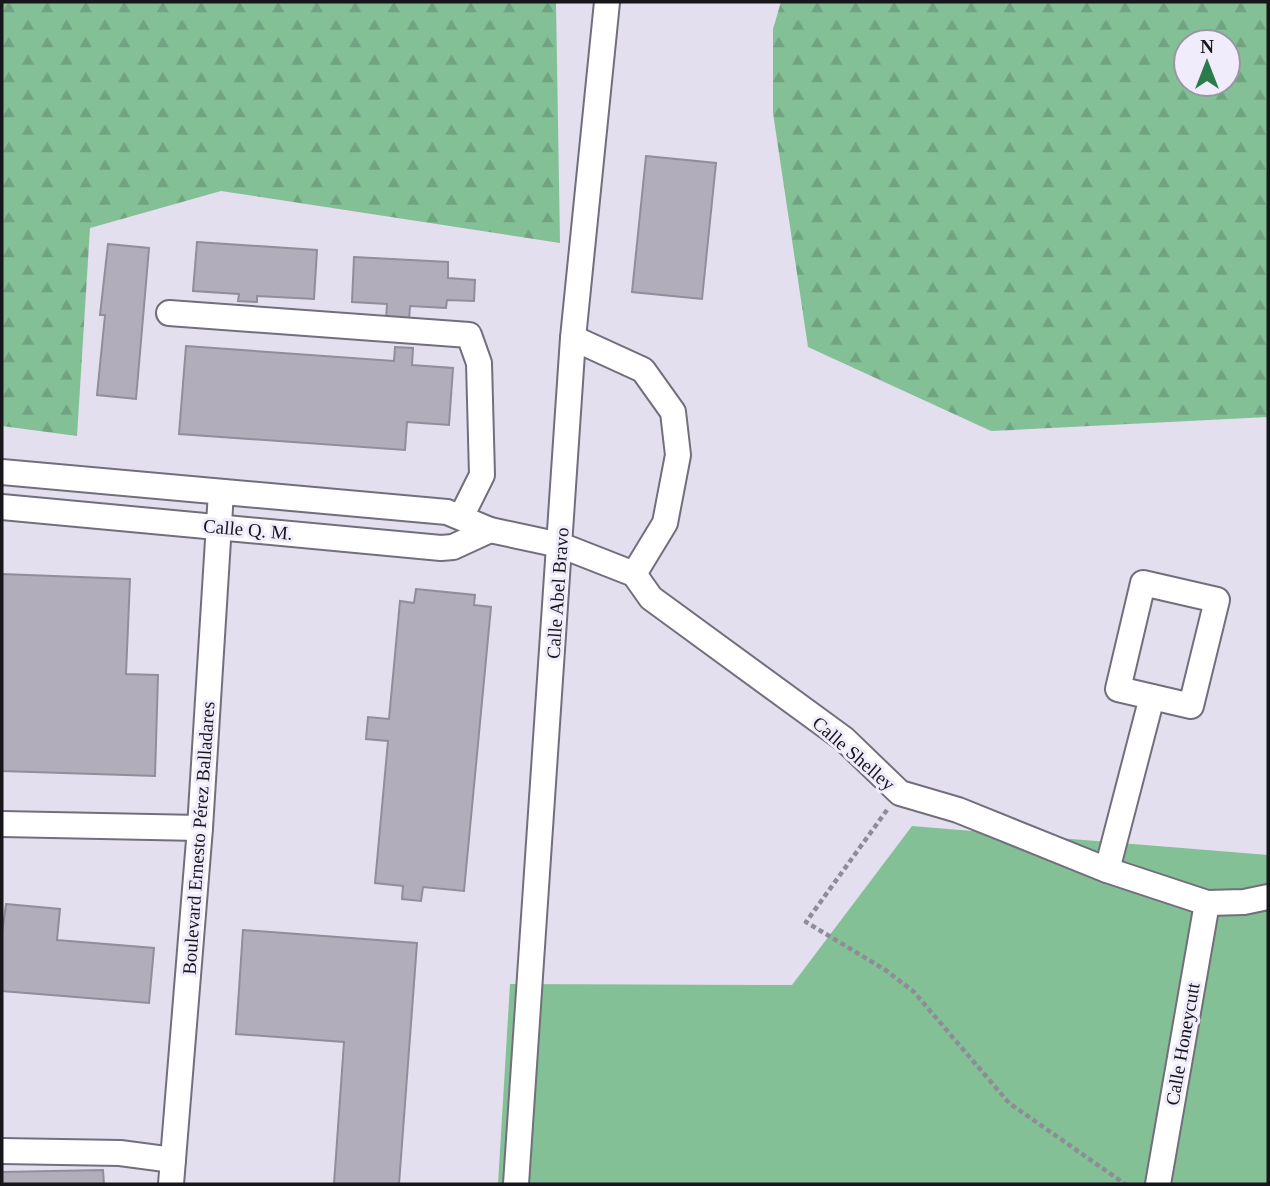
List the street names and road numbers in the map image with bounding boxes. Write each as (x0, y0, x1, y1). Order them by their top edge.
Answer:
street label: Calle Q. M. (202, 515, 294, 544)
street label: Calle Abel Bravo (542, 527, 573, 660)
street label: Boulevard Ernesto Pérez Balladares (178, 701, 219, 975)
street label: Calle Shelley (808, 712, 899, 795)
street label: Calle Honeycutt (1161, 981, 1204, 1107)

